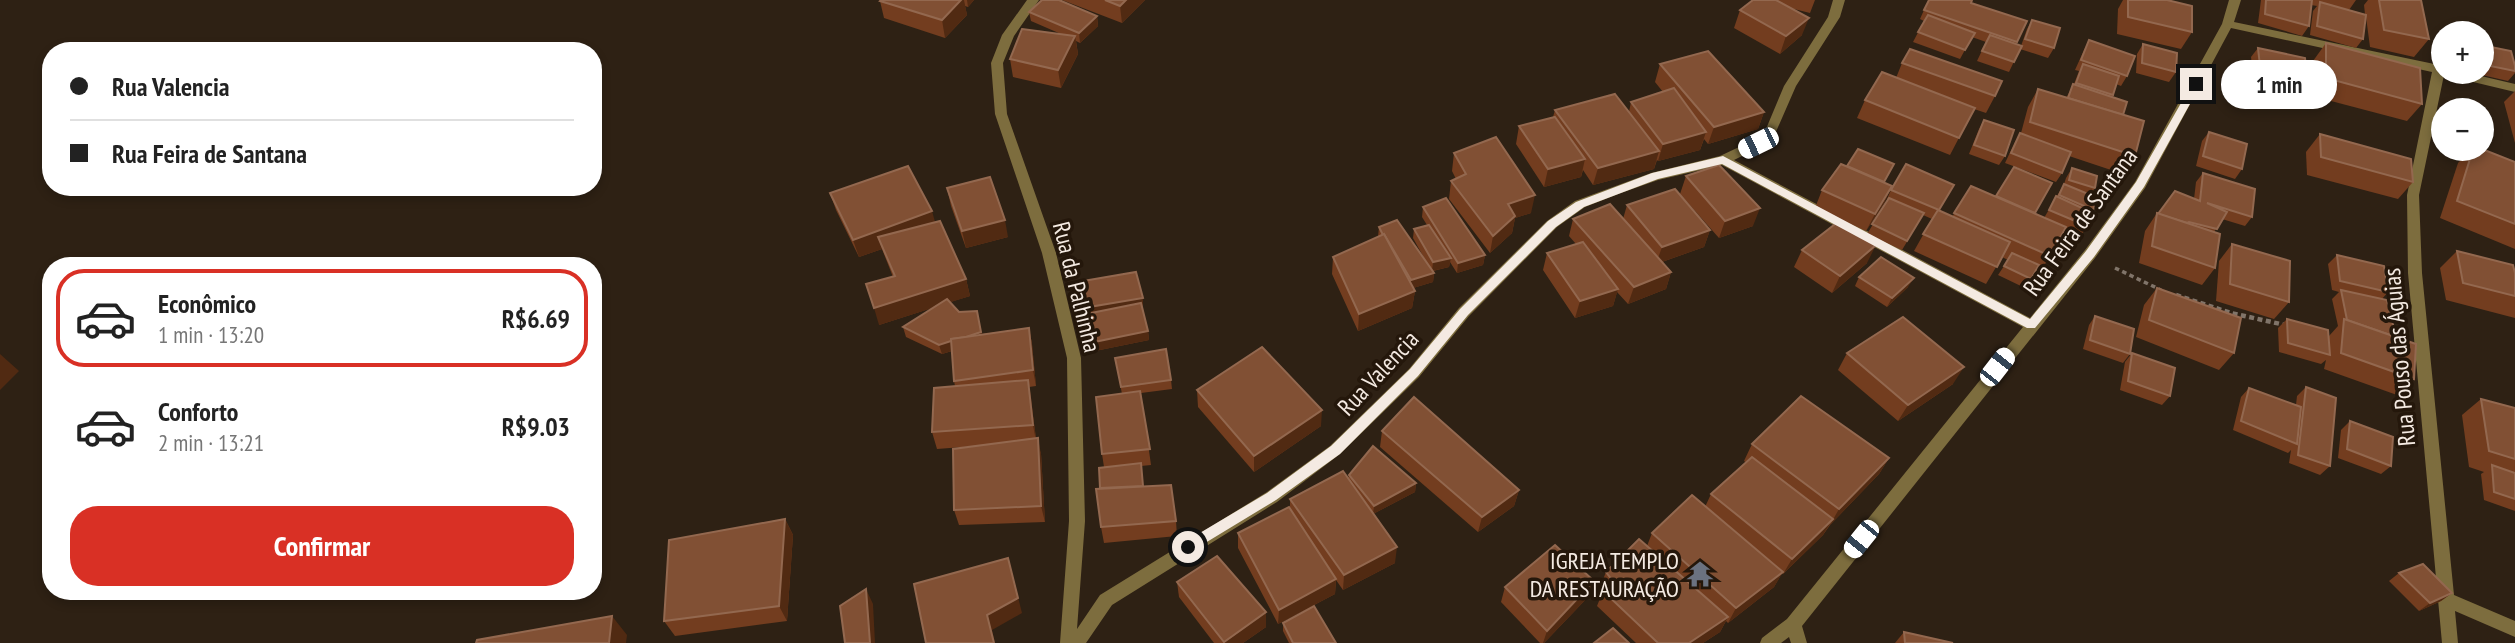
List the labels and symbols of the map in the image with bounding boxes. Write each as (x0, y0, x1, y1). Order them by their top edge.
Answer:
callout: 1 min (2220, 60, 2336, 108)
route end (2180, 68, 2212, 100)
car (1735, 124, 1782, 162)
street label: Rua Feira de Santana (2016, 142, 2144, 302)
street label: Rua da Palhinha (1046, 218, 1108, 356)
street label: Rua Pouso das Águias (2376, 267, 2422, 447)
street label: Rua Valencia (1331, 324, 1425, 422)
car (1976, 344, 2019, 390)
car (1840, 516, 1883, 562)
route start (1172, 531, 1204, 563)
place label: IGREJA TEMPLO DA RESTAURAÇÃO (1530, 545, 1679, 604)
temple icon: IGREJA TEMPLO DA RESTAURAÇÃO (1685, 559, 1715, 589)

